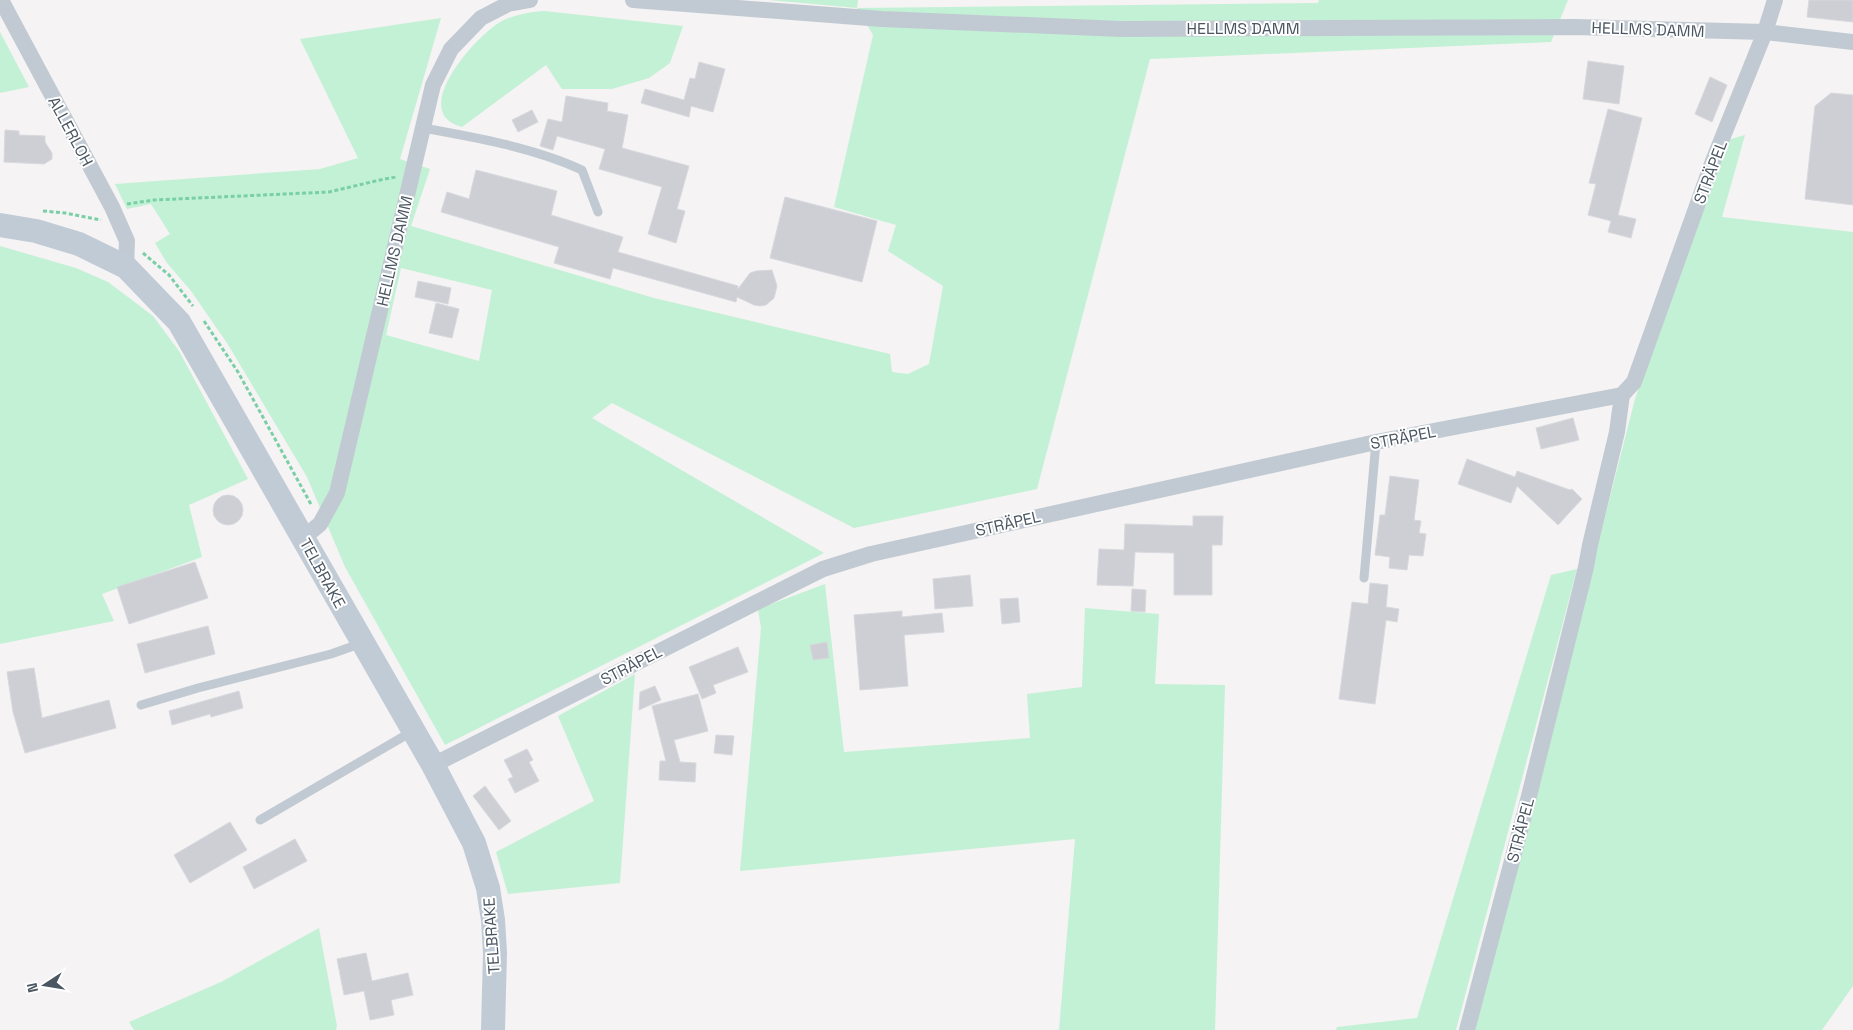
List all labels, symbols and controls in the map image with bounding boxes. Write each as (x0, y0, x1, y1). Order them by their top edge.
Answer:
street label: HELLMS DAMM (1591, 17, 1705, 42)
street label: HELLMS DAMM (1187, 18, 1299, 39)
street label: ALLERLOH (43, 93, 98, 170)
street label: STRÄPEL (1689, 137, 1732, 207)
street label: HELLMS DAMM (372, 194, 417, 309)
street label: STRÄPEL (1369, 421, 1438, 454)
street label: STRÄPEL (973, 506, 1043, 541)
street label: TELBRAKE (295, 535, 350, 612)
street label: STRÄPEL (597, 641, 666, 690)
street label: STRÄPEL (1502, 795, 1539, 865)
street label: TELBRAKE (478, 897, 505, 975)
north arrow (20, 960, 70, 1010)
text: N (23, 981, 42, 994)

